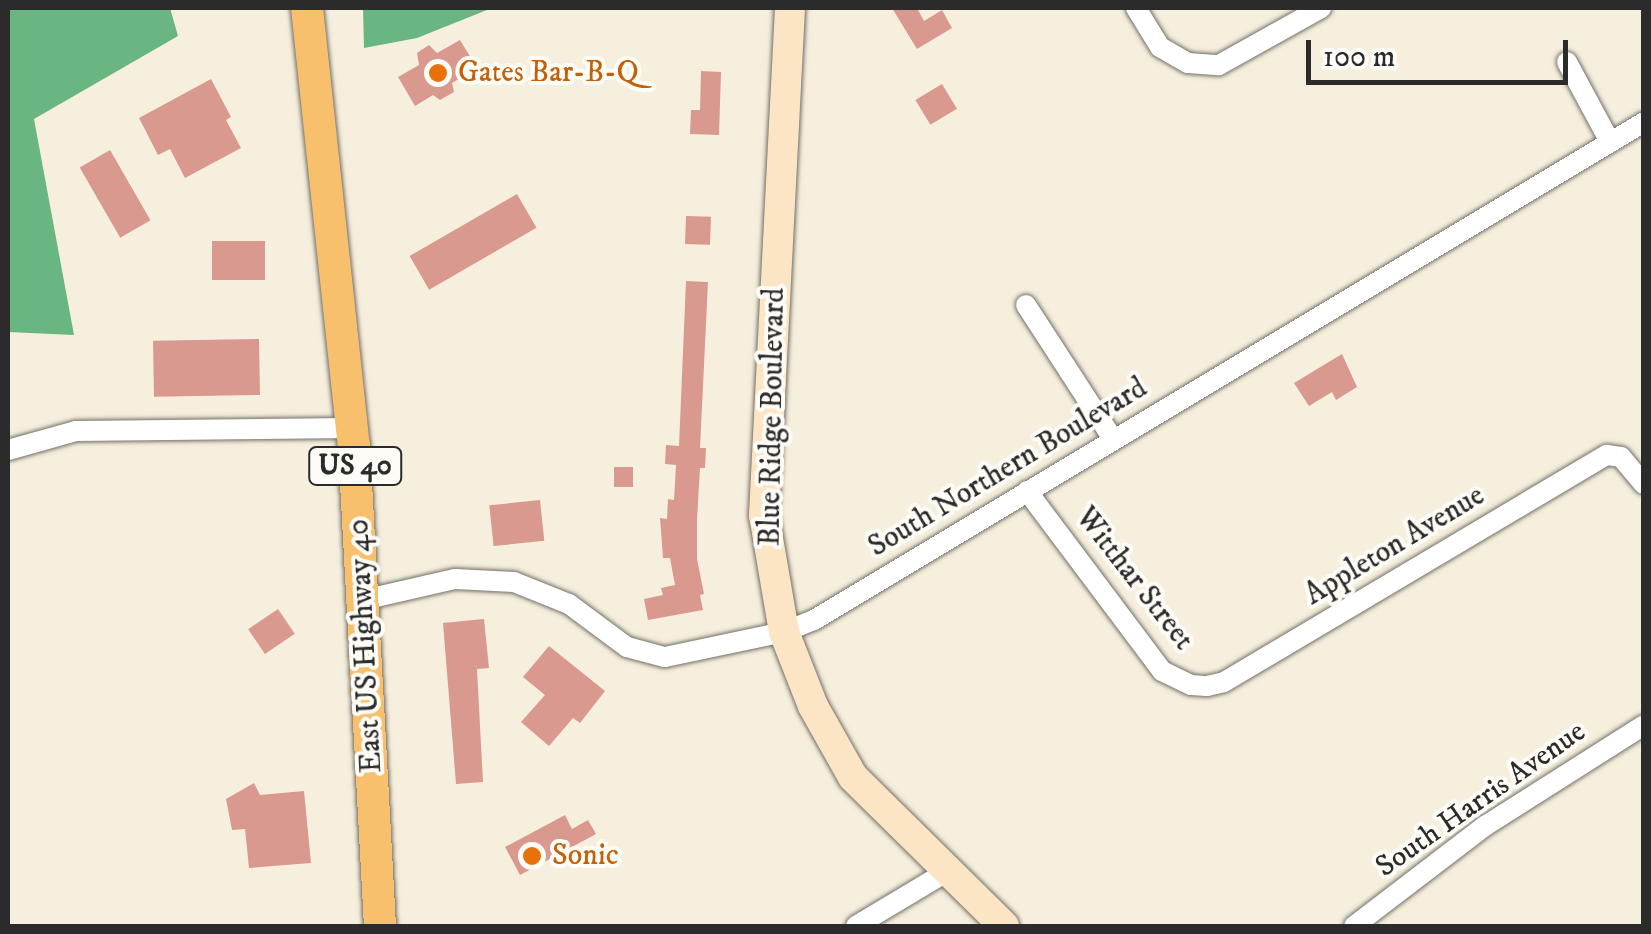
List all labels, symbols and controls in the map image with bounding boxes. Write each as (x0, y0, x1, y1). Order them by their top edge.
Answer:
scale bar (1311, 20, 1574, 82)
text: 100 m (1323, 39, 1395, 76)
place label: Gates Bar-B-Q (458, 55, 639, 91)
marker: Gates Bar-B-Q (427, 62, 449, 84)
street label: Blue Ridge Boulevard (753, 287, 793, 547)
street label: South Northern Boulevard (862, 371, 1154, 565)
road number: US 40 (308, 443, 402, 489)
street label: Appleton Avenue (1299, 478, 1491, 614)
street label: Witthar Street (1067, 500, 1201, 658)
street label: East US Highway 40 (341, 518, 391, 774)
street label: South Harris Avenue (1369, 714, 1593, 886)
place label: Sonic (552, 838, 619, 874)
marker: Sonic (521, 845, 543, 867)

